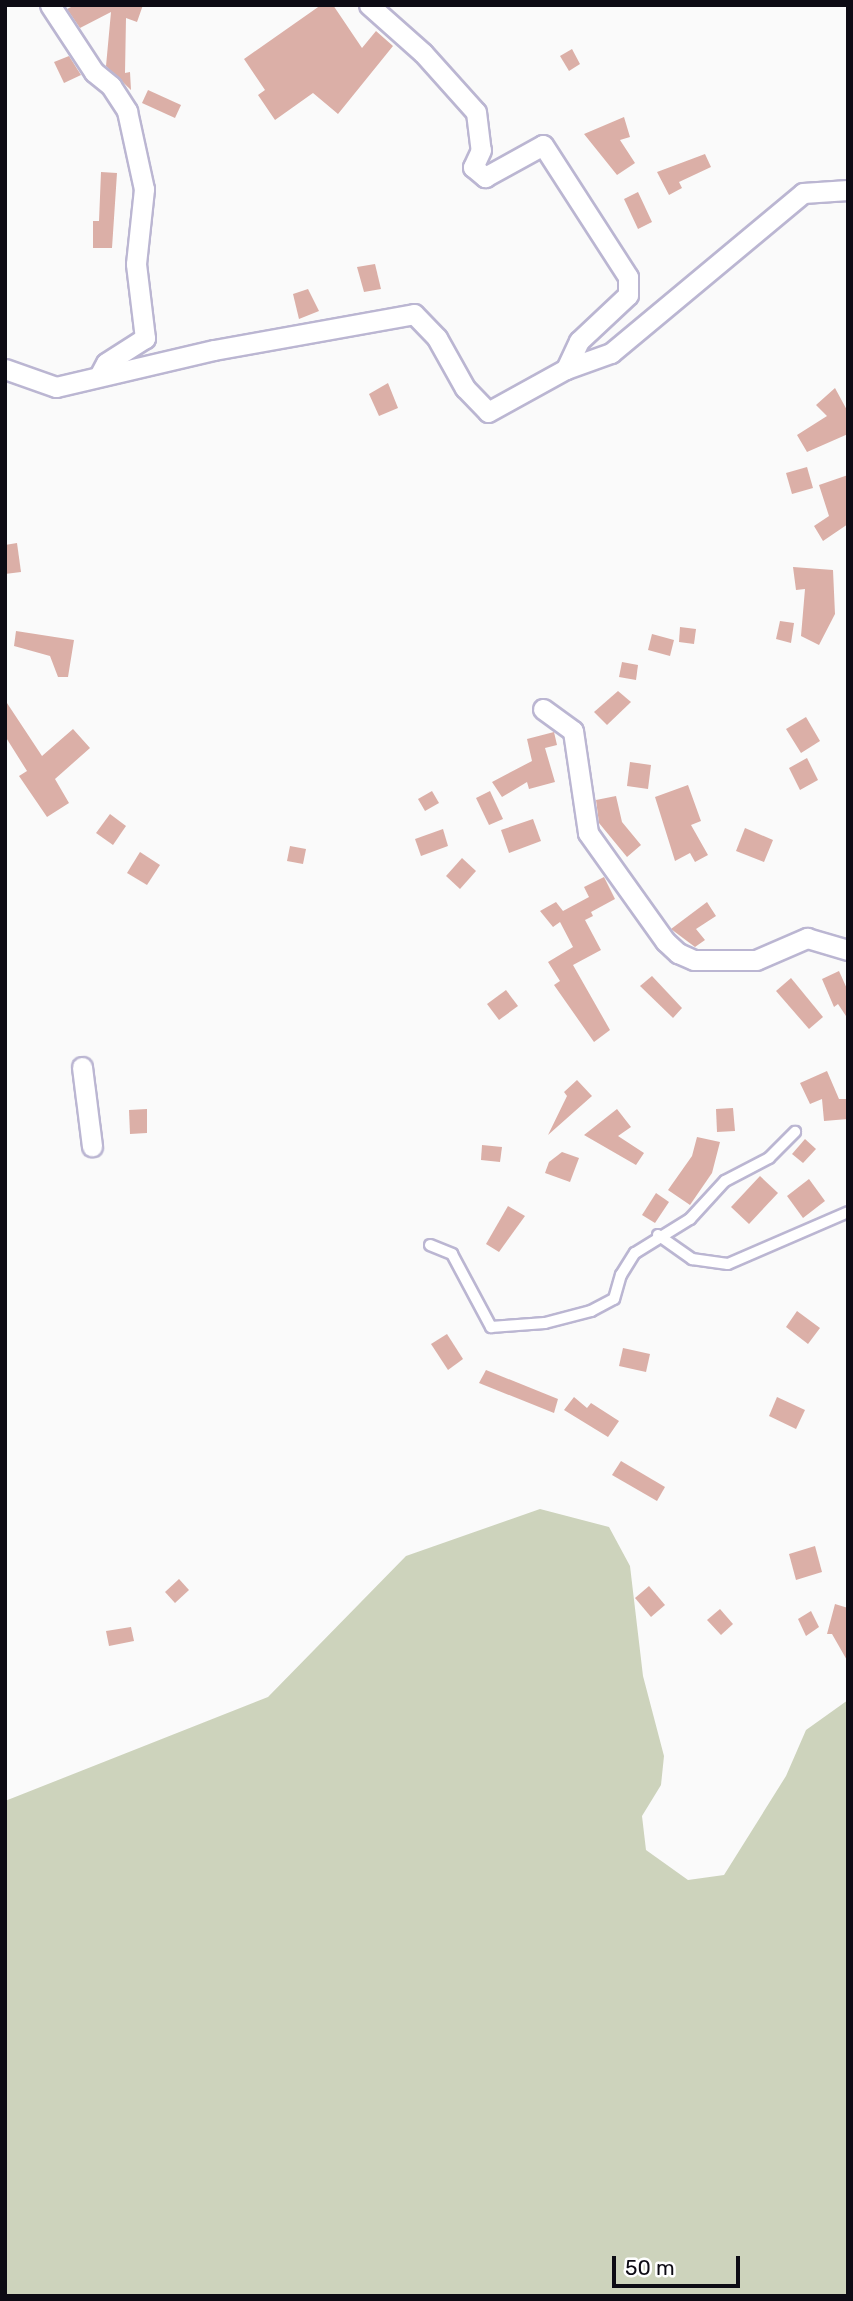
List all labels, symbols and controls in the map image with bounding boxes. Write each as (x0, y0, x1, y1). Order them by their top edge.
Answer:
scale bar (615, 2242, 743, 2286)
text: 50 m (625, 2255, 675, 2280)

